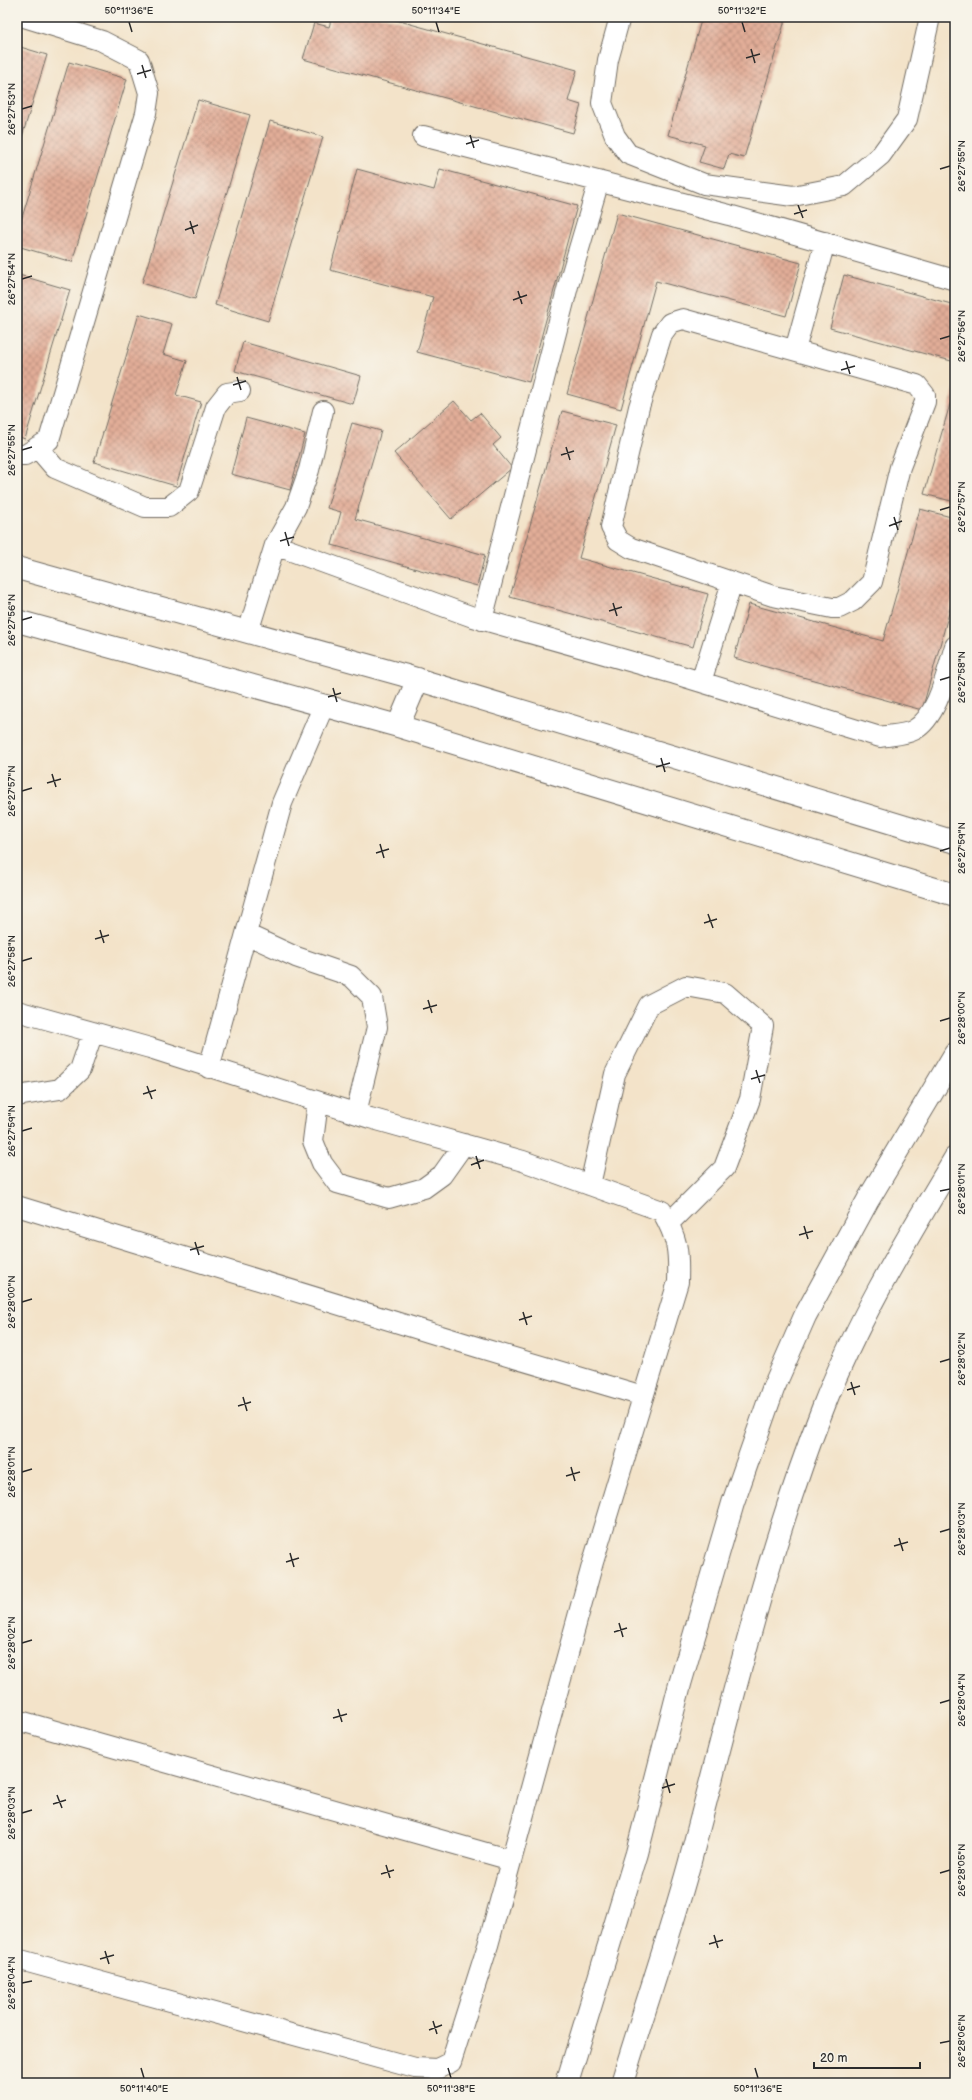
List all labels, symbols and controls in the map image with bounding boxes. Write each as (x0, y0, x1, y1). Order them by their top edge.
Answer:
text: 50°11'36"E (105, 5, 154, 17)
text: 50°11'34"E (412, 5, 461, 17)
text: 50°11'32"E (718, 5, 767, 17)
text: 26°27'53"N (6, 83, 18, 135)
text: 26°27'55"N (956, 140, 968, 192)
text: 26°27'54"N (6, 253, 18, 305)
text: 26°27'56"N (956, 310, 968, 362)
text: 26°27'55"N (6, 424, 18, 476)
text: 26°27'57"N (956, 481, 968, 533)
text: 26°27'56"N (6, 594, 18, 646)
text: 26°27'58"N (956, 651, 968, 703)
text: 26°27'57"N (6, 765, 18, 817)
text: 26°27'59"N (956, 822, 968, 874)
text: 26°27'58"N (6, 935, 18, 987)
text: 26°28'00"N (956, 991, 968, 1045)
text: 26°27'59"N (6, 1105, 18, 1157)
text: 26°28'01"N (956, 1163, 968, 1215)
text: 26°28'00"N (6, 1275, 18, 1329)
text: 26°28'02"N (956, 1332, 968, 1386)
text: 26°28'01"N (6, 1446, 18, 1498)
text: 26°28'03"N (956, 1502, 968, 1556)
text: 26°28'02"N (6, 1616, 18, 1670)
text: 26°28'04"N (956, 1673, 968, 1727)
text: 26°28'03"N (6, 1786, 18, 1840)
text: 26°28'05"N (956, 1843, 968, 1897)
text: 26°28'04"N (6, 1956, 18, 2010)
text: 26°28'06"N (956, 2014, 968, 2068)
scale bar (814, 2044, 920, 2070)
text: 20 m (820, 2051, 847, 2066)
text: 50°11'40"E (120, 2083, 169, 2095)
text: 50°11'38"E (427, 2083, 476, 2095)
text: 50°11'36"E (734, 2083, 783, 2095)

